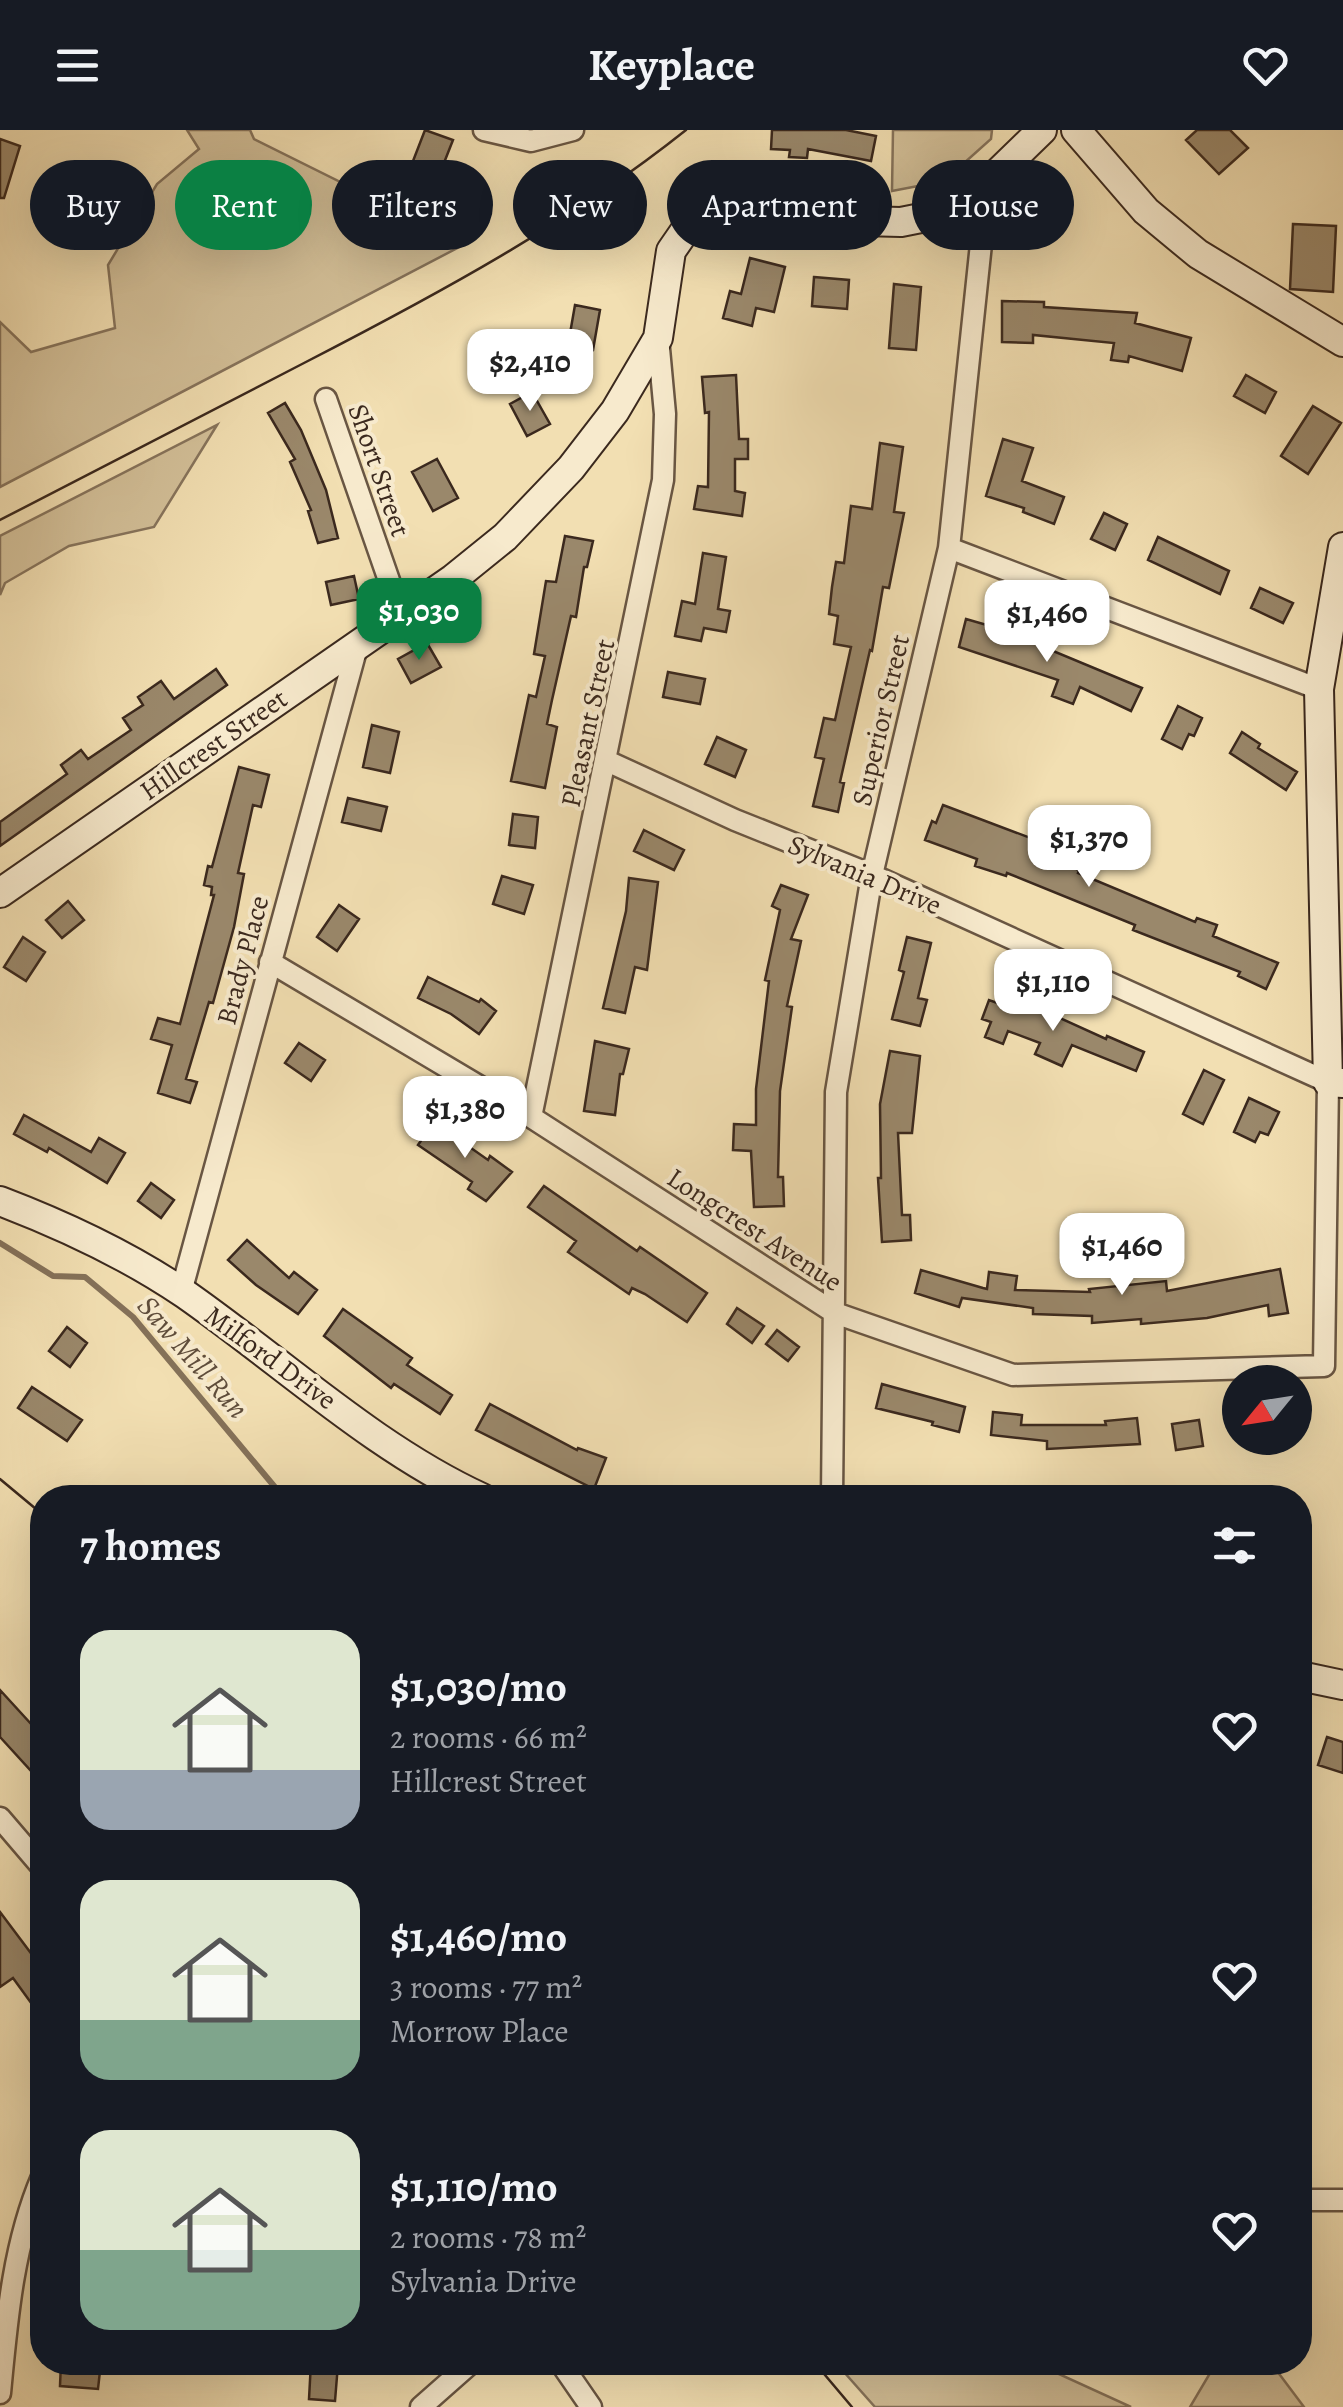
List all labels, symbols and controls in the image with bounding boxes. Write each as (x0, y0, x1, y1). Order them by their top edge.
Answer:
text: Keyplace (588, 34, 755, 96)
icon: menu (50, 38, 105, 93)
icon: heart (1238, 38, 1293, 93)
chip: Buy (30, 160, 155, 250)
chip: Rent (175, 160, 312, 250)
chip: Filters (332, 160, 493, 250)
chip: New (513, 160, 647, 250)
chip: Apartment (667, 160, 892, 250)
chip: House (912, 160, 1074, 250)
pin: $2,410 (449, 329, 611, 414)
text: $2,410 (489, 339, 571, 383)
street label: Short Street (339, 399, 419, 542)
pin: $1,030 (338, 578, 500, 663)
pin: $1,460 (966, 580, 1128, 665)
text: $1,030 (379, 588, 459, 632)
text: $1,460 (1006, 590, 1088, 634)
street label: Superior Street (843, 631, 919, 810)
street label: Pleasant Street (552, 636, 624, 811)
street label: Hillcrest Street (132, 680, 295, 810)
pin: $1,370 (1008, 805, 1170, 890)
text: $1,370 (1050, 815, 1128, 859)
street label: Sylvania Drive (782, 826, 947, 924)
street label: Brady Place (207, 891, 278, 1029)
pin: $1,110 (972, 949, 1134, 1034)
text: $1,110 (1016, 959, 1090, 1003)
pin: $1,380 (384, 1076, 546, 1161)
text: $1,380 (425, 1086, 505, 1130)
street label: Longcrest Avenue (659, 1159, 849, 1301)
pin: $1,460 (1041, 1213, 1203, 1298)
text: $1,460 (1081, 1223, 1163, 1267)
water label: Saw Mill Run (128, 1287, 258, 1427)
street label: Milford Drive (197, 1297, 344, 1419)
north arrow (1222, 1365, 1312, 1455)
map controls (1222, 1365, 1312, 1455)
text: 7 homes (80, 1517, 221, 1574)
icon: filters (1207, 1518, 1262, 1573)
text: $1,030/mo (390, 1658, 567, 1715)
icon: home (160, 1670, 280, 1790)
icon: heart (1207, 1703, 1262, 1758)
text: 2 rooms · 66 m² (390, 1715, 587, 1759)
text: Hillcrest Street (390, 1759, 587, 1803)
text: $1,460/mo (390, 1908, 567, 1965)
icon: home (160, 1920, 280, 2040)
icon: heart (1207, 1953, 1262, 2008)
text: 3 rooms · 77 m² (390, 1965, 582, 2009)
text: Morrow Place (390, 2009, 569, 2053)
text: $1,110/mo (390, 2158, 558, 2215)
icon: home (160, 2170, 280, 2290)
icon: heart (1207, 2203, 1262, 2258)
text: 2 rooms · 78 m² (390, 2215, 586, 2259)
text: Sylvania Drive (390, 2259, 577, 2303)

